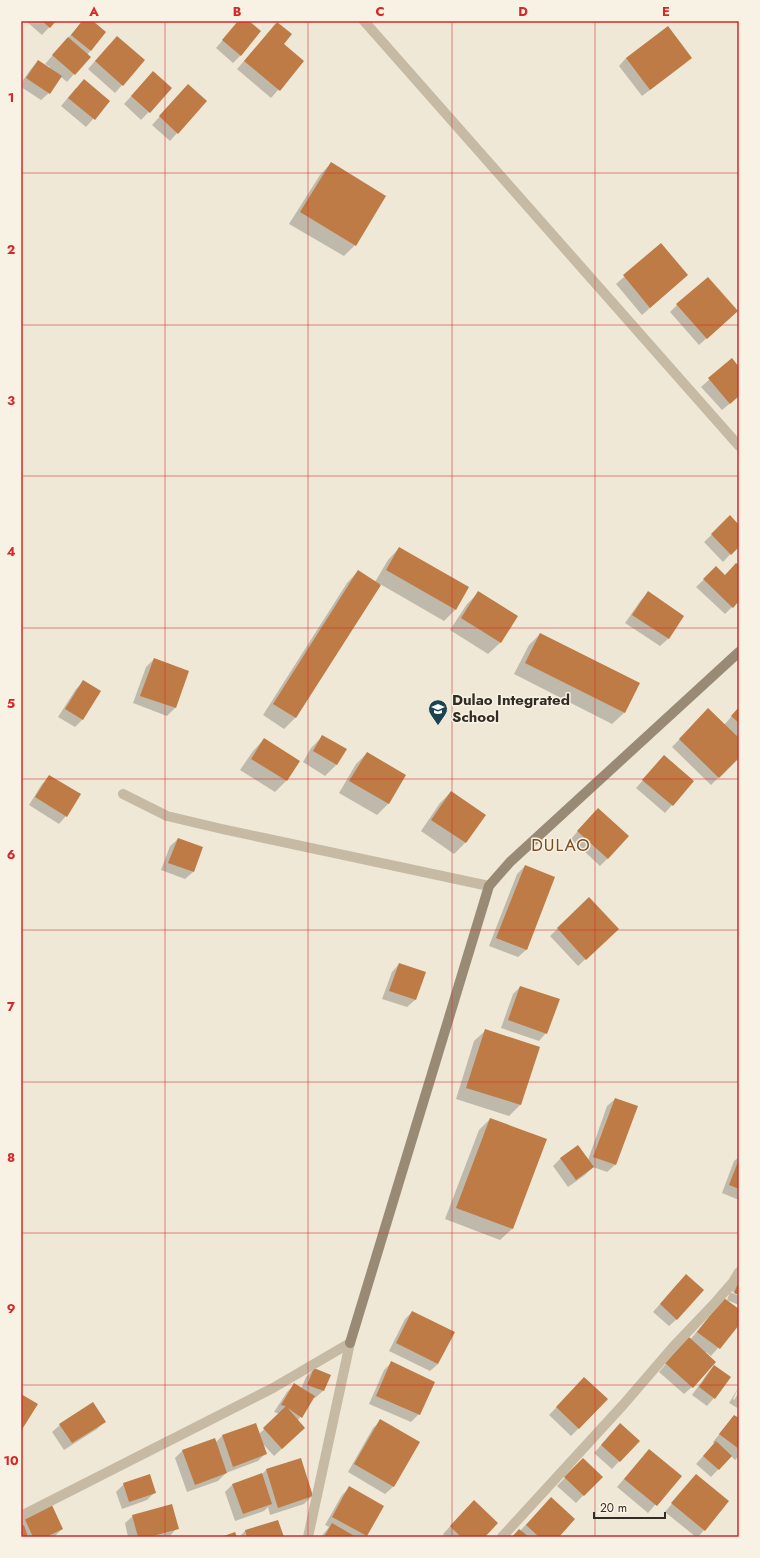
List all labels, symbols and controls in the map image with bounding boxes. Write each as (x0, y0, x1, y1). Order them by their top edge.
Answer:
text: A (88, 2, 99, 21)
text: B (233, 2, 242, 21)
text: C (375, 2, 385, 21)
text: D (518, 2, 528, 21)
text: E (662, 2, 670, 21)
text: 1 (8, 88, 14, 107)
text: 2 (7, 240, 15, 259)
text: 3 (7, 391, 15, 410)
text: 4 (6, 542, 16, 561)
place label: Dulao Integrated School (452, 689, 570, 728)
text: 5 (7, 694, 15, 713)
school or university icon: Dulao Integrated School (427, 698, 449, 726)
district label: DULAO (531, 833, 591, 857)
text: 6 (7, 845, 16, 864)
text: 7 (7, 997, 15, 1016)
text: 8 (7, 1148, 15, 1167)
text: 9 (7, 1299, 16, 1318)
text: 10 (3, 1451, 19, 1470)
scale bar (594, 1494, 665, 1520)
text: 20 m (600, 1499, 627, 1517)

